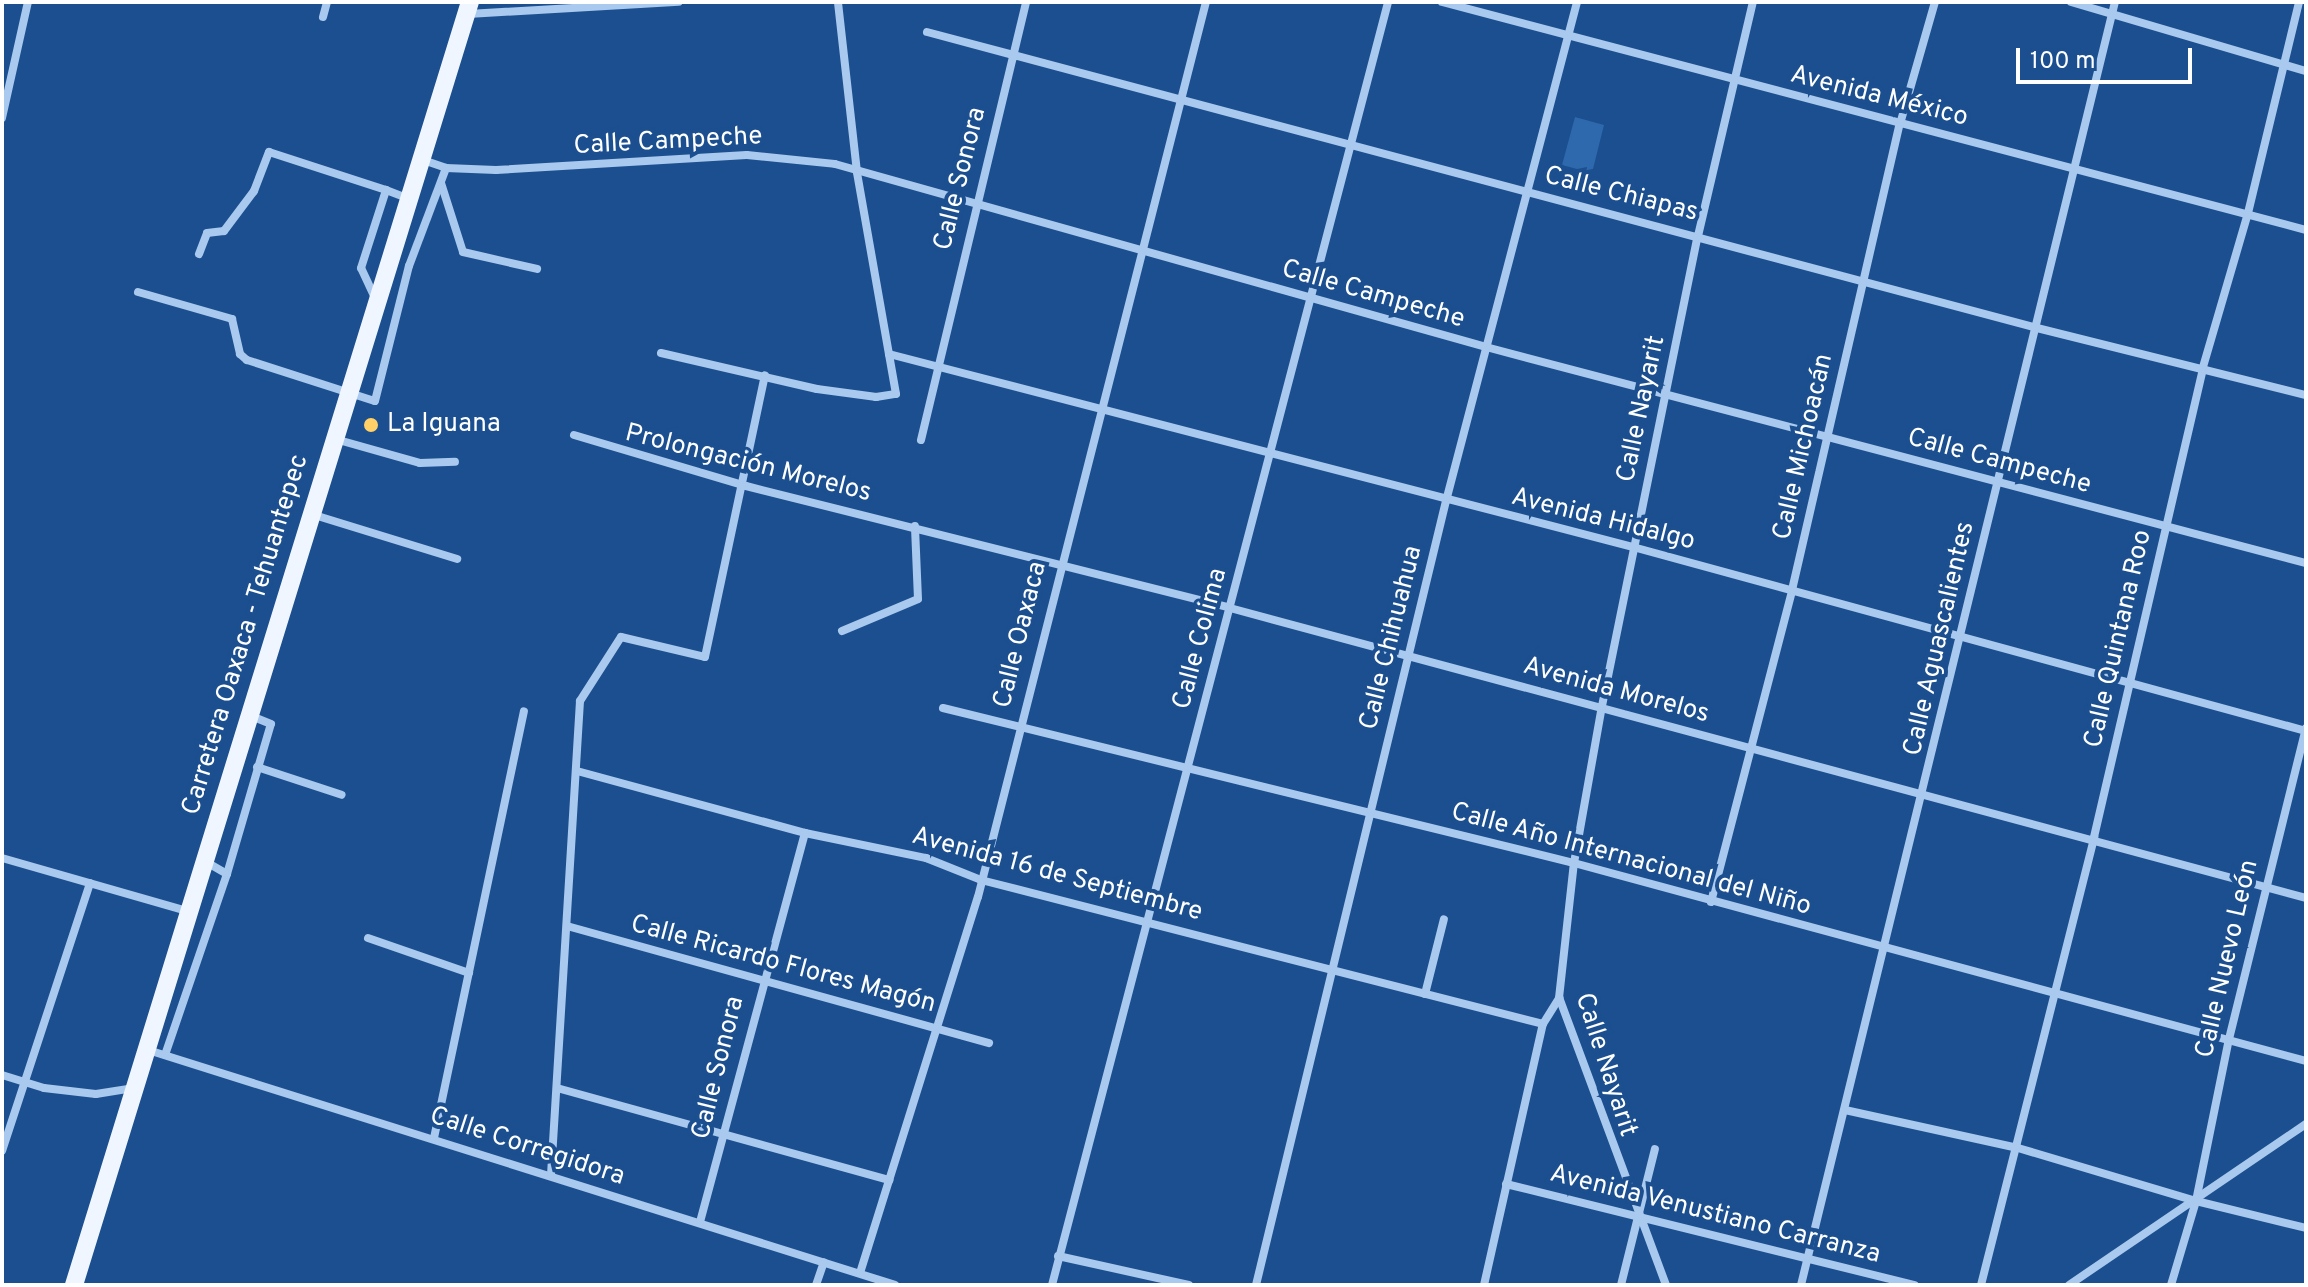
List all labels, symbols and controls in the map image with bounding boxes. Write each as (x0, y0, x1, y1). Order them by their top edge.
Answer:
scale bar (2020, 32, 2196, 82)
text: 100 m (2030, 47, 2096, 77)
street label: Avenida México (1787, 60, 1971, 134)
street label: Calle Sonora (928, 104, 994, 254)
street label: Calle Campeche (573, 121, 763, 163)
street label: Calle Chiapas (1541, 161, 1701, 229)
street label: Calle Campeche (1278, 254, 1468, 336)
street label: Calle Nayarit (1611, 333, 1673, 485)
street label: Calle Michoacán (1767, 351, 1841, 543)
place label: La Iguana (387, 409, 501, 441)
marker: La Iguana (362, 416, 380, 434)
street label: Prolongación Morelos (622, 418, 874, 510)
street label: Calle Campeche (1904, 422, 2094, 502)
street label: Carretera Oaxaca - Tehuantepec (176, 450, 316, 820)
street label: Avenida Hidalgo (1508, 482, 1698, 558)
street label: Calle Aguascalientes (1898, 518, 1982, 760)
street label: Calle Quintana Roo (2079, 527, 2159, 751)
street label: Calle Chihuahua (1354, 543, 1430, 733)
street label: Calle Oaxaca (988, 558, 1054, 712)
street label: Calle Colima (1167, 565, 1235, 713)
street label: Avenida Morelos (1519, 651, 1713, 731)
street label: Calle Año Internacional del Niño (1447, 797, 1815, 923)
street label: Avenida 16 de Septiembre (908, 821, 1206, 929)
street label: Calle Nuevo León (2190, 857, 2266, 1061)
street label: Calle Ricardo Flores Magón (627, 909, 939, 1021)
street label: Calle Nayarit (1567, 989, 1643, 1141)
street label: Calle Sonora (686, 993, 752, 1143)
street label: Calle Corregidora (426, 1101, 628, 1193)
street label: Avenida Venustiano Carranza (1546, 1159, 1884, 1271)

